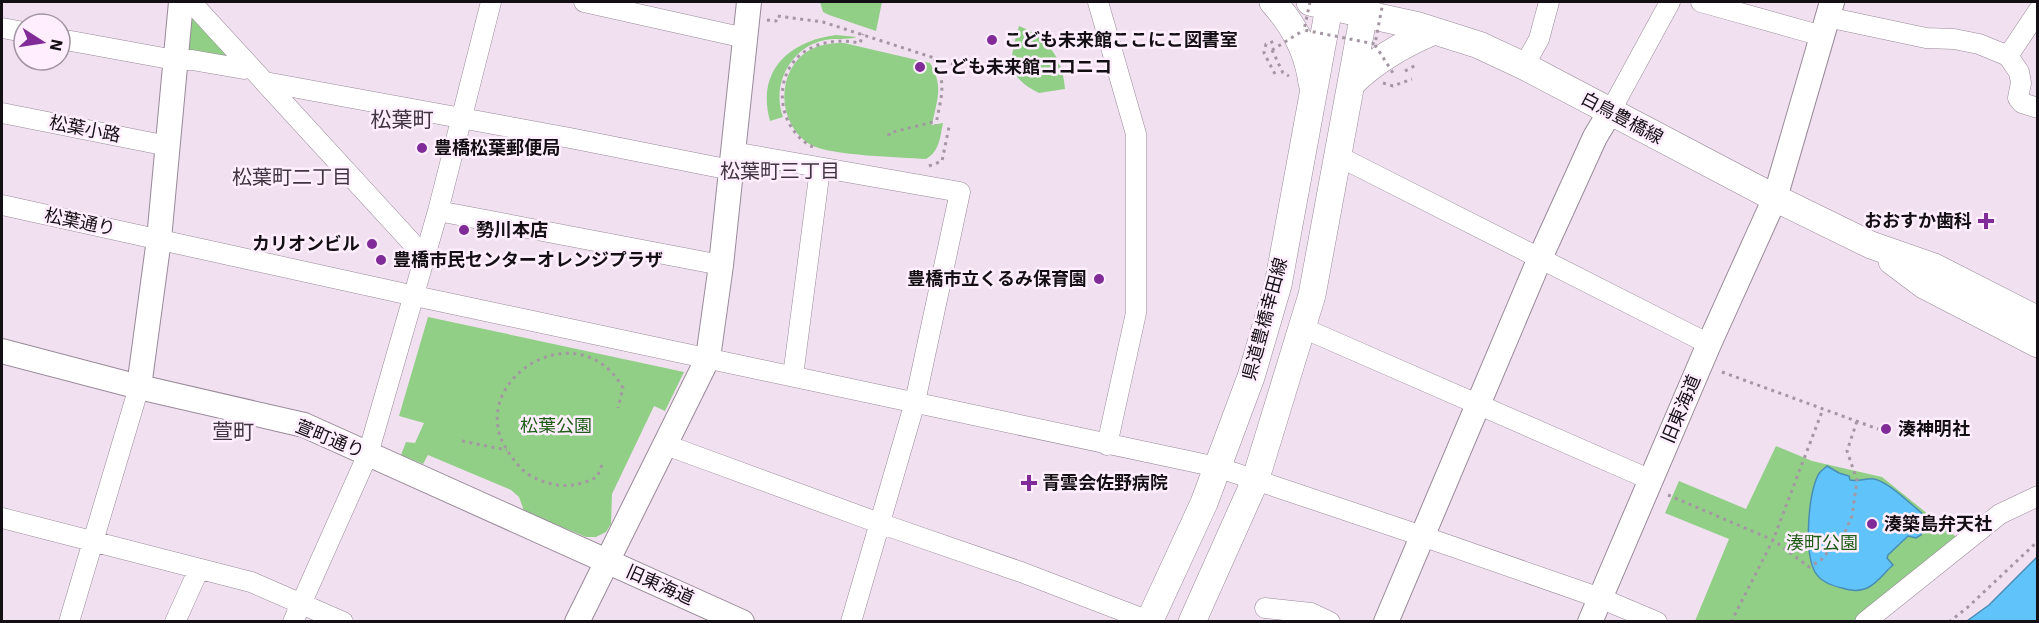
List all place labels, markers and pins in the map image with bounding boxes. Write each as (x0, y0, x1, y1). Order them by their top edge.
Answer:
place label: こども未来館ここにこ図書室 (1004, 28, 1238, 51)
marker: こども未来館ここにこ図書室 (985, 33, 999, 47)
place label: こども未来館ココニコ (932, 55, 1112, 78)
marker: こども未来館ココニコ (913, 60, 927, 74)
place label: 豊橋松葉郵便局 (434, 136, 560, 159)
marker: 豊橋松葉郵便局 (415, 141, 429, 155)
place label: おおすか歯科 (1864, 209, 1972, 232)
marker: おおすか歯科 (1977, 212, 1995, 230)
place label: 勢川本店 (476, 218, 548, 241)
marker: 勢川本店 (457, 223, 471, 237)
place label: カリオンビル (252, 232, 360, 255)
marker: カリオンビル (365, 237, 379, 251)
place label: 豊橋市民センターオレンジプラザ (393, 248, 663, 271)
marker: 豊橋市民センターオレンジプラザ (374, 253, 388, 267)
place label: 豊橋市立くるみ保育園 (907, 267, 1087, 290)
marker: 豊橋市立くるみ保育園 (1092, 272, 1106, 286)
place label: 湊神明社 (1898, 417, 1970, 440)
marker: 湊神明社 (1879, 422, 1893, 436)
place label: 青雲会佐野病院 (1042, 471, 1168, 494)
marker: 青雲会佐野病院 (1020, 474, 1038, 492)
place label: 湊築島弁天社 (1884, 512, 1992, 535)
marker: 湊築島弁天社 (1865, 517, 1879, 531)

